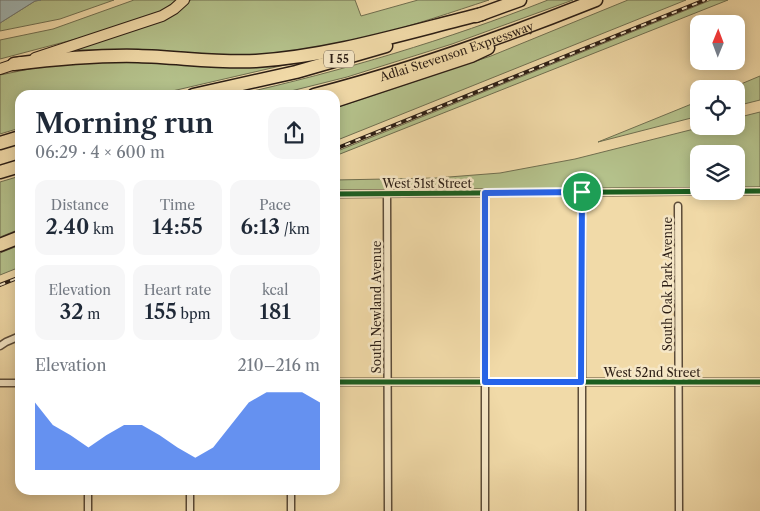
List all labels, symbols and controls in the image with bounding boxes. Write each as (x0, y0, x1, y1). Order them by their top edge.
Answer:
north arrow (690, 15, 745, 70)
map controls (690, 15, 745, 200)
street label: Adlai Stevenson Expressway (377, 18, 536, 84)
road number: I 55 (324, 51, 354, 68)
button: locate (690, 80, 745, 135)
text: Morning run (35, 106, 214, 140)
button: share (268, 107, 320, 159)
text: 06:29 · 4 × 600 m (35, 142, 165, 162)
button: layers (690, 145, 745, 200)
pin (561, 171, 603, 213)
street label: West 51st Street (381, 176, 473, 191)
icon: arrive (568, 178, 596, 206)
text: Distance (51, 196, 109, 214)
text: Time (160, 196, 195, 214)
text: Pace (259, 196, 291, 214)
text: 2.40 (46, 214, 89, 239)
text: 14:55 (152, 214, 203, 239)
text: 6:13 (240, 214, 280, 239)
street label: South Oak Park Avenue (660, 217, 675, 351)
text: km (89, 220, 114, 238)
text: /km (280, 220, 310, 238)
street label: South Newland Avenue (369, 240, 384, 374)
text: Elevation (49, 281, 111, 299)
text: Heart rate (144, 281, 211, 299)
text: kcal (262, 281, 288, 299)
text: 32 (59, 299, 83, 324)
text: 155 (144, 299, 177, 324)
text: 181 (260, 299, 291, 324)
text: m (83, 305, 100, 323)
text: bpm (177, 305, 211, 323)
text: Elevation (35, 355, 106, 375)
text: 210–216 m (238, 355, 320, 375)
street label: West 52nd Street (603, 365, 701, 380)

